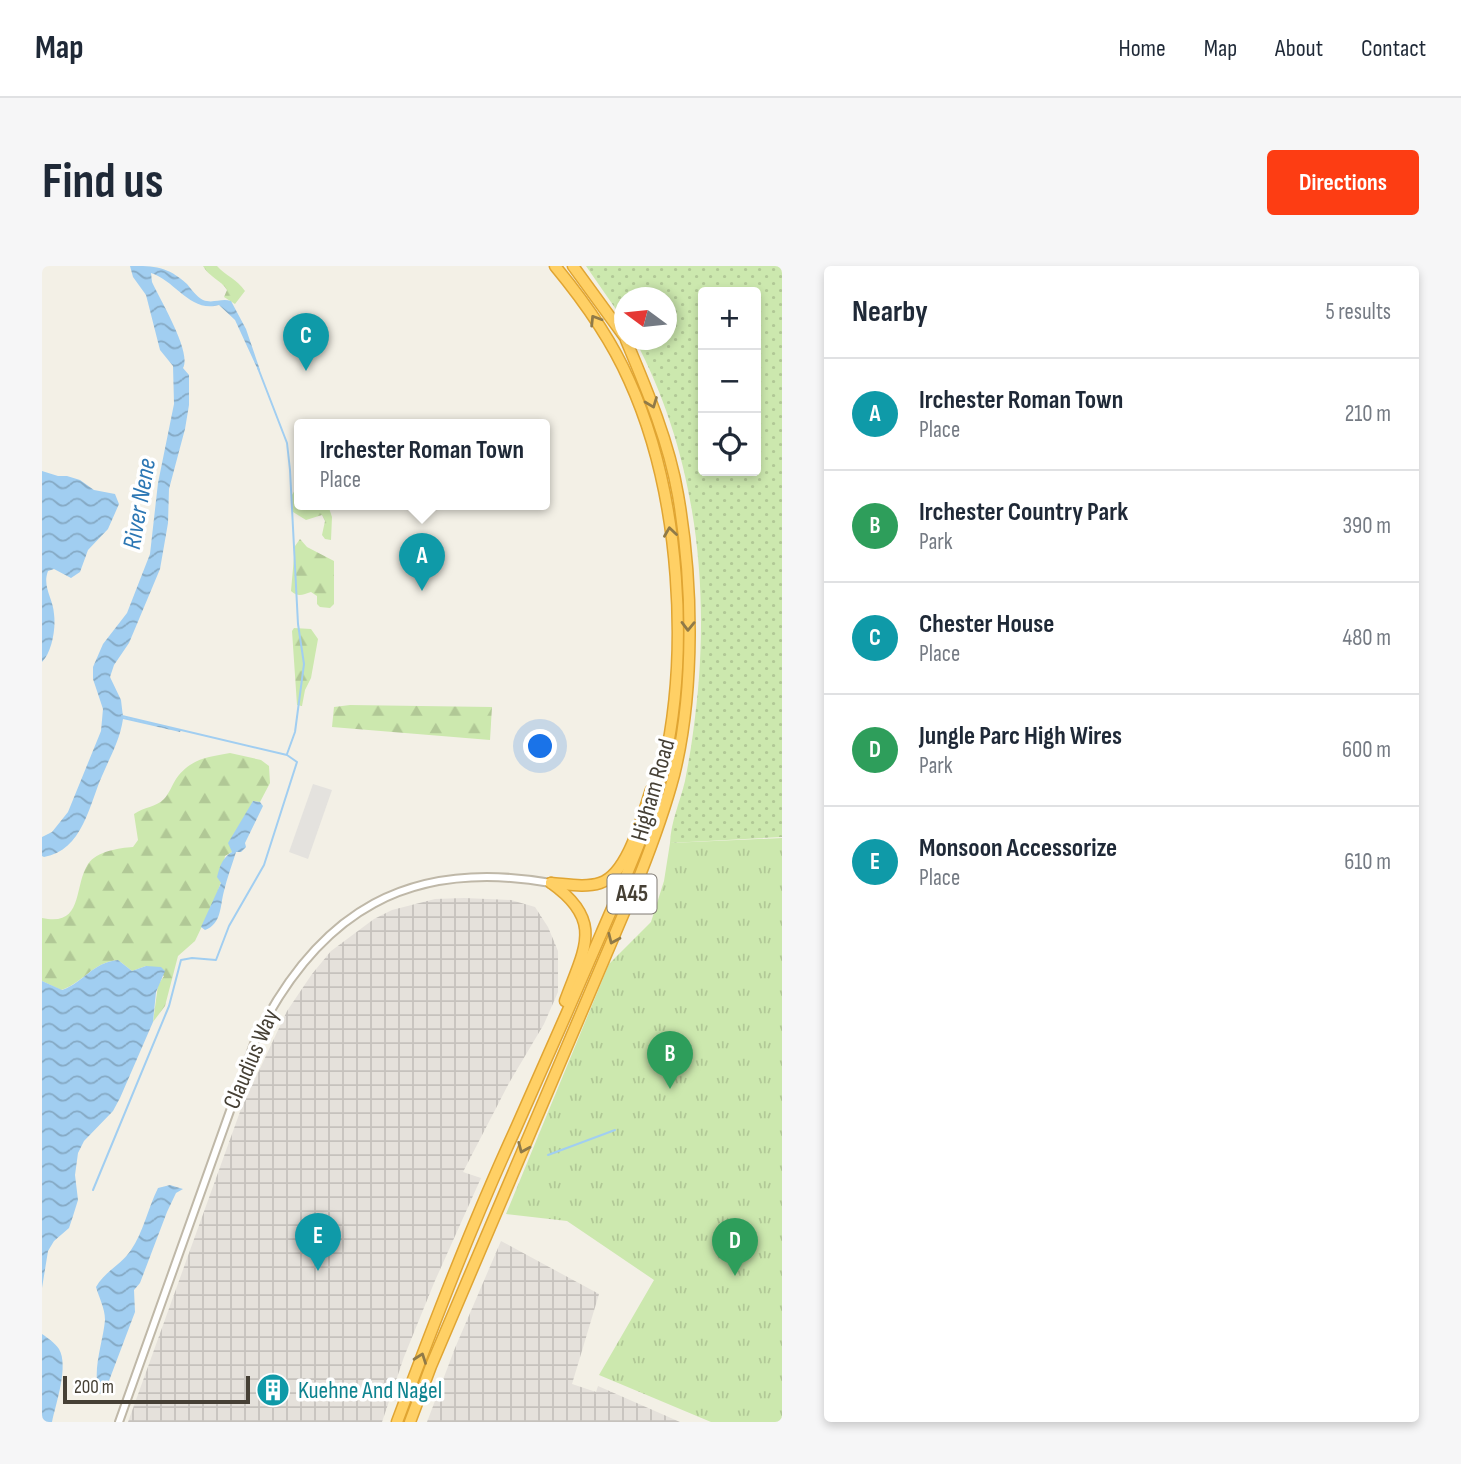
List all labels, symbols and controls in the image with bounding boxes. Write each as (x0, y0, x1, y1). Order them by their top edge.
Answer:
text: Map (35, 28, 84, 68)
text: Home (1118, 34, 1166, 63)
text: Map (1204, 34, 1237, 63)
text: About (1275, 34, 1323, 63)
text: Contact (1361, 34, 1426, 63)
button: Directions (1267, 150, 1419, 215)
text: Find us (42, 153, 164, 212)
north arrow (614, 287, 677, 350)
map controls (698, 287, 761, 476)
button: + (698, 287, 761, 350)
text: Nearby (852, 294, 928, 330)
text: 5 results (1325, 298, 1391, 326)
pin: C (283, 313, 329, 371)
one-way arrow (590, 315, 603, 328)
button: − (698, 350, 761, 413)
text: Irchester Roman Town (919, 385, 1123, 416)
one-way arrow (643, 396, 657, 408)
text: A (870, 400, 880, 428)
text: 210 m (1345, 400, 1391, 428)
button: locate (698, 413, 761, 476)
text: Place (919, 416, 960, 444)
popup (294, 419, 550, 510)
text: Irchester Roman Town (320, 435, 524, 466)
water label: River Nene (117, 456, 163, 552)
text: Place (320, 466, 361, 494)
text: Irchester Country Park (919, 497, 1128, 528)
text: B (870, 512, 880, 540)
text: 390 m (1342, 512, 1391, 540)
one-way arrow (663, 527, 678, 538)
text: Park (919, 528, 953, 556)
pin: A (399, 533, 445, 591)
text: Chester House (919, 609, 1054, 640)
one-way arrow (681, 621, 696, 632)
text: C (869, 624, 881, 652)
text: 480 m (1343, 624, 1391, 652)
text: Place (919, 640, 960, 668)
text: Jungle Parc High Wires (919, 721, 1122, 752)
your location (523, 729, 557, 763)
street label: Higham Road (625, 736, 681, 844)
text: D (869, 736, 881, 764)
text: 600 m (1342, 736, 1391, 764)
text: Park (919, 752, 953, 780)
text: Monsoon Accessorize (919, 833, 1117, 864)
text: E (870, 848, 880, 876)
text: 610 m (1344, 848, 1391, 876)
text: Place (919, 864, 960, 892)
road number: A45 (608, 874, 656, 914)
one-way arrow (607, 932, 621, 944)
street label: Claudius Way (217, 1005, 285, 1113)
pin: B (647, 1031, 693, 1089)
one-way arrow (518, 1142, 532, 1154)
pin: E (295, 1213, 341, 1271)
pin: D (712, 1218, 758, 1276)
one-way arrow (413, 1353, 427, 1365)
building icon: Kuehne And Nagel (254, 1371, 292, 1409)
scale bar (63, 1373, 250, 1405)
text: 200 m (74, 1376, 114, 1399)
place label: Kuehne And Nagel (298, 1376, 442, 1405)

